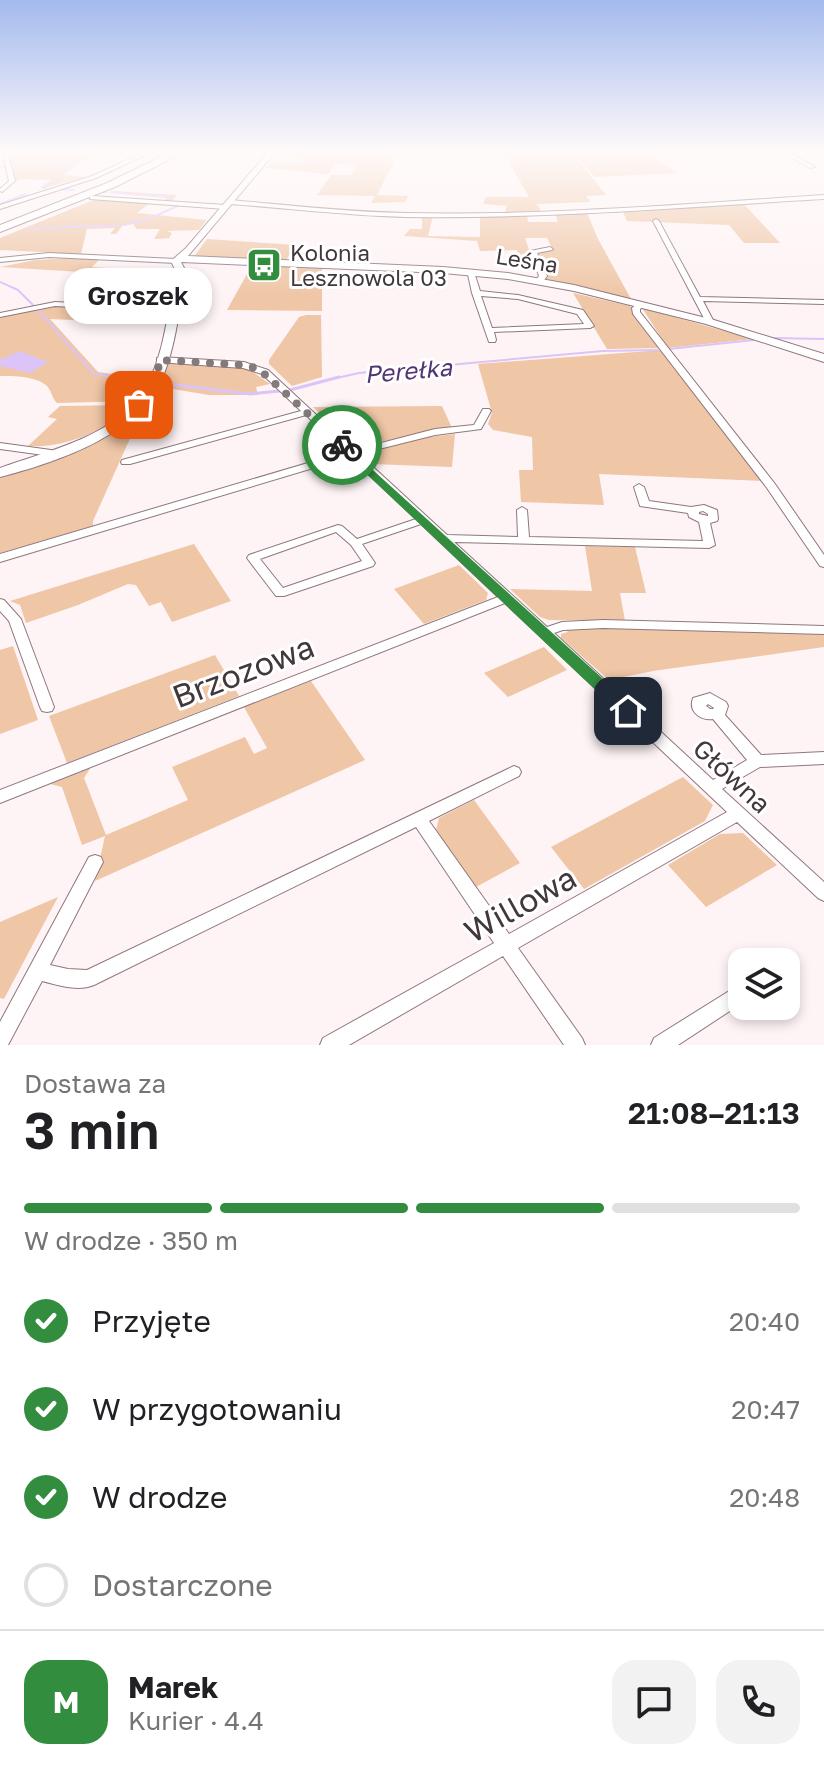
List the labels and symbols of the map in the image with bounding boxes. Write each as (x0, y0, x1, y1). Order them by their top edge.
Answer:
place label: Kolonia Lesznowola 03 (290, 239, 447, 291)
street label: Leśna (494, 242, 560, 278)
bus stop icon: Kolonia Lesznowola 03 (245, 246, 283, 284)
callout: Groszek (65, 269, 213, 325)
water label: Perełka (363, 352, 454, 388)
pin (105, 371, 173, 439)
courier (302, 405, 382, 485)
street label: Brzozowa (167, 627, 319, 715)
pin (594, 677, 662, 745)
street label: Główna (687, 733, 777, 819)
street label: Willowa (458, 858, 582, 950)

